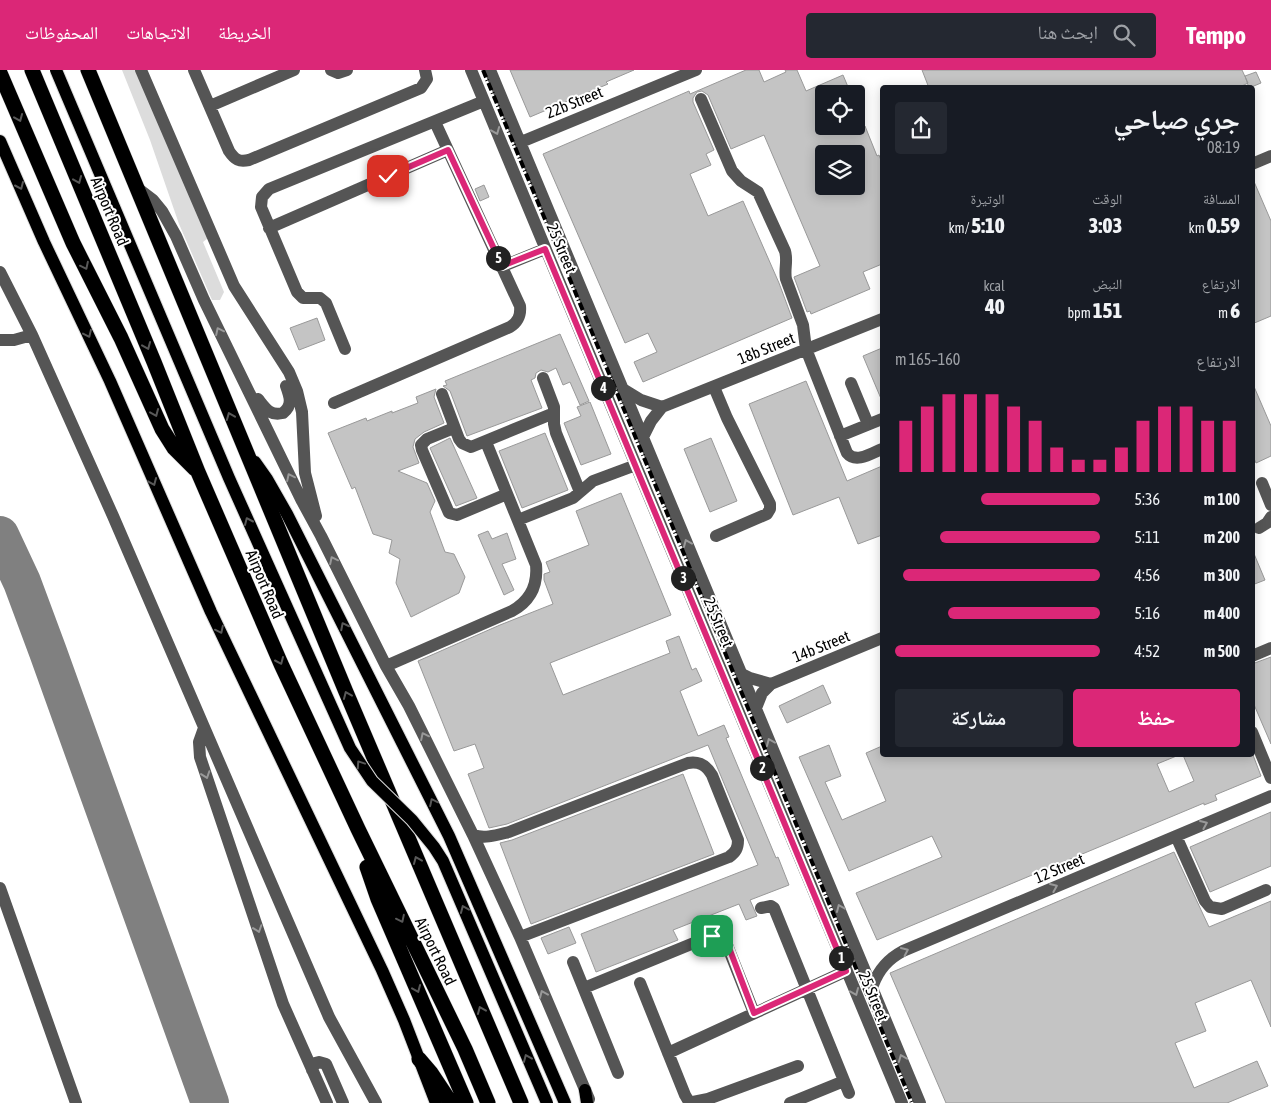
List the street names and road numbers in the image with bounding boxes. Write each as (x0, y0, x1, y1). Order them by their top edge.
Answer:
street label: 22b Street (543, 82, 606, 122)
street label: Airport Road (86, 174, 133, 249)
street label: 25 Street (543, 220, 581, 276)
street label: 18b Street (735, 328, 798, 368)
street label: Airport Road (241, 547, 288, 622)
street label: 25 Street (700, 594, 738, 650)
street label: 14b Street (790, 626, 853, 666)
street label: 12 Street (1031, 849, 1087, 887)
street label: Airport Road (411, 914, 460, 988)
street label: 25 Street (855, 968, 893, 1024)

